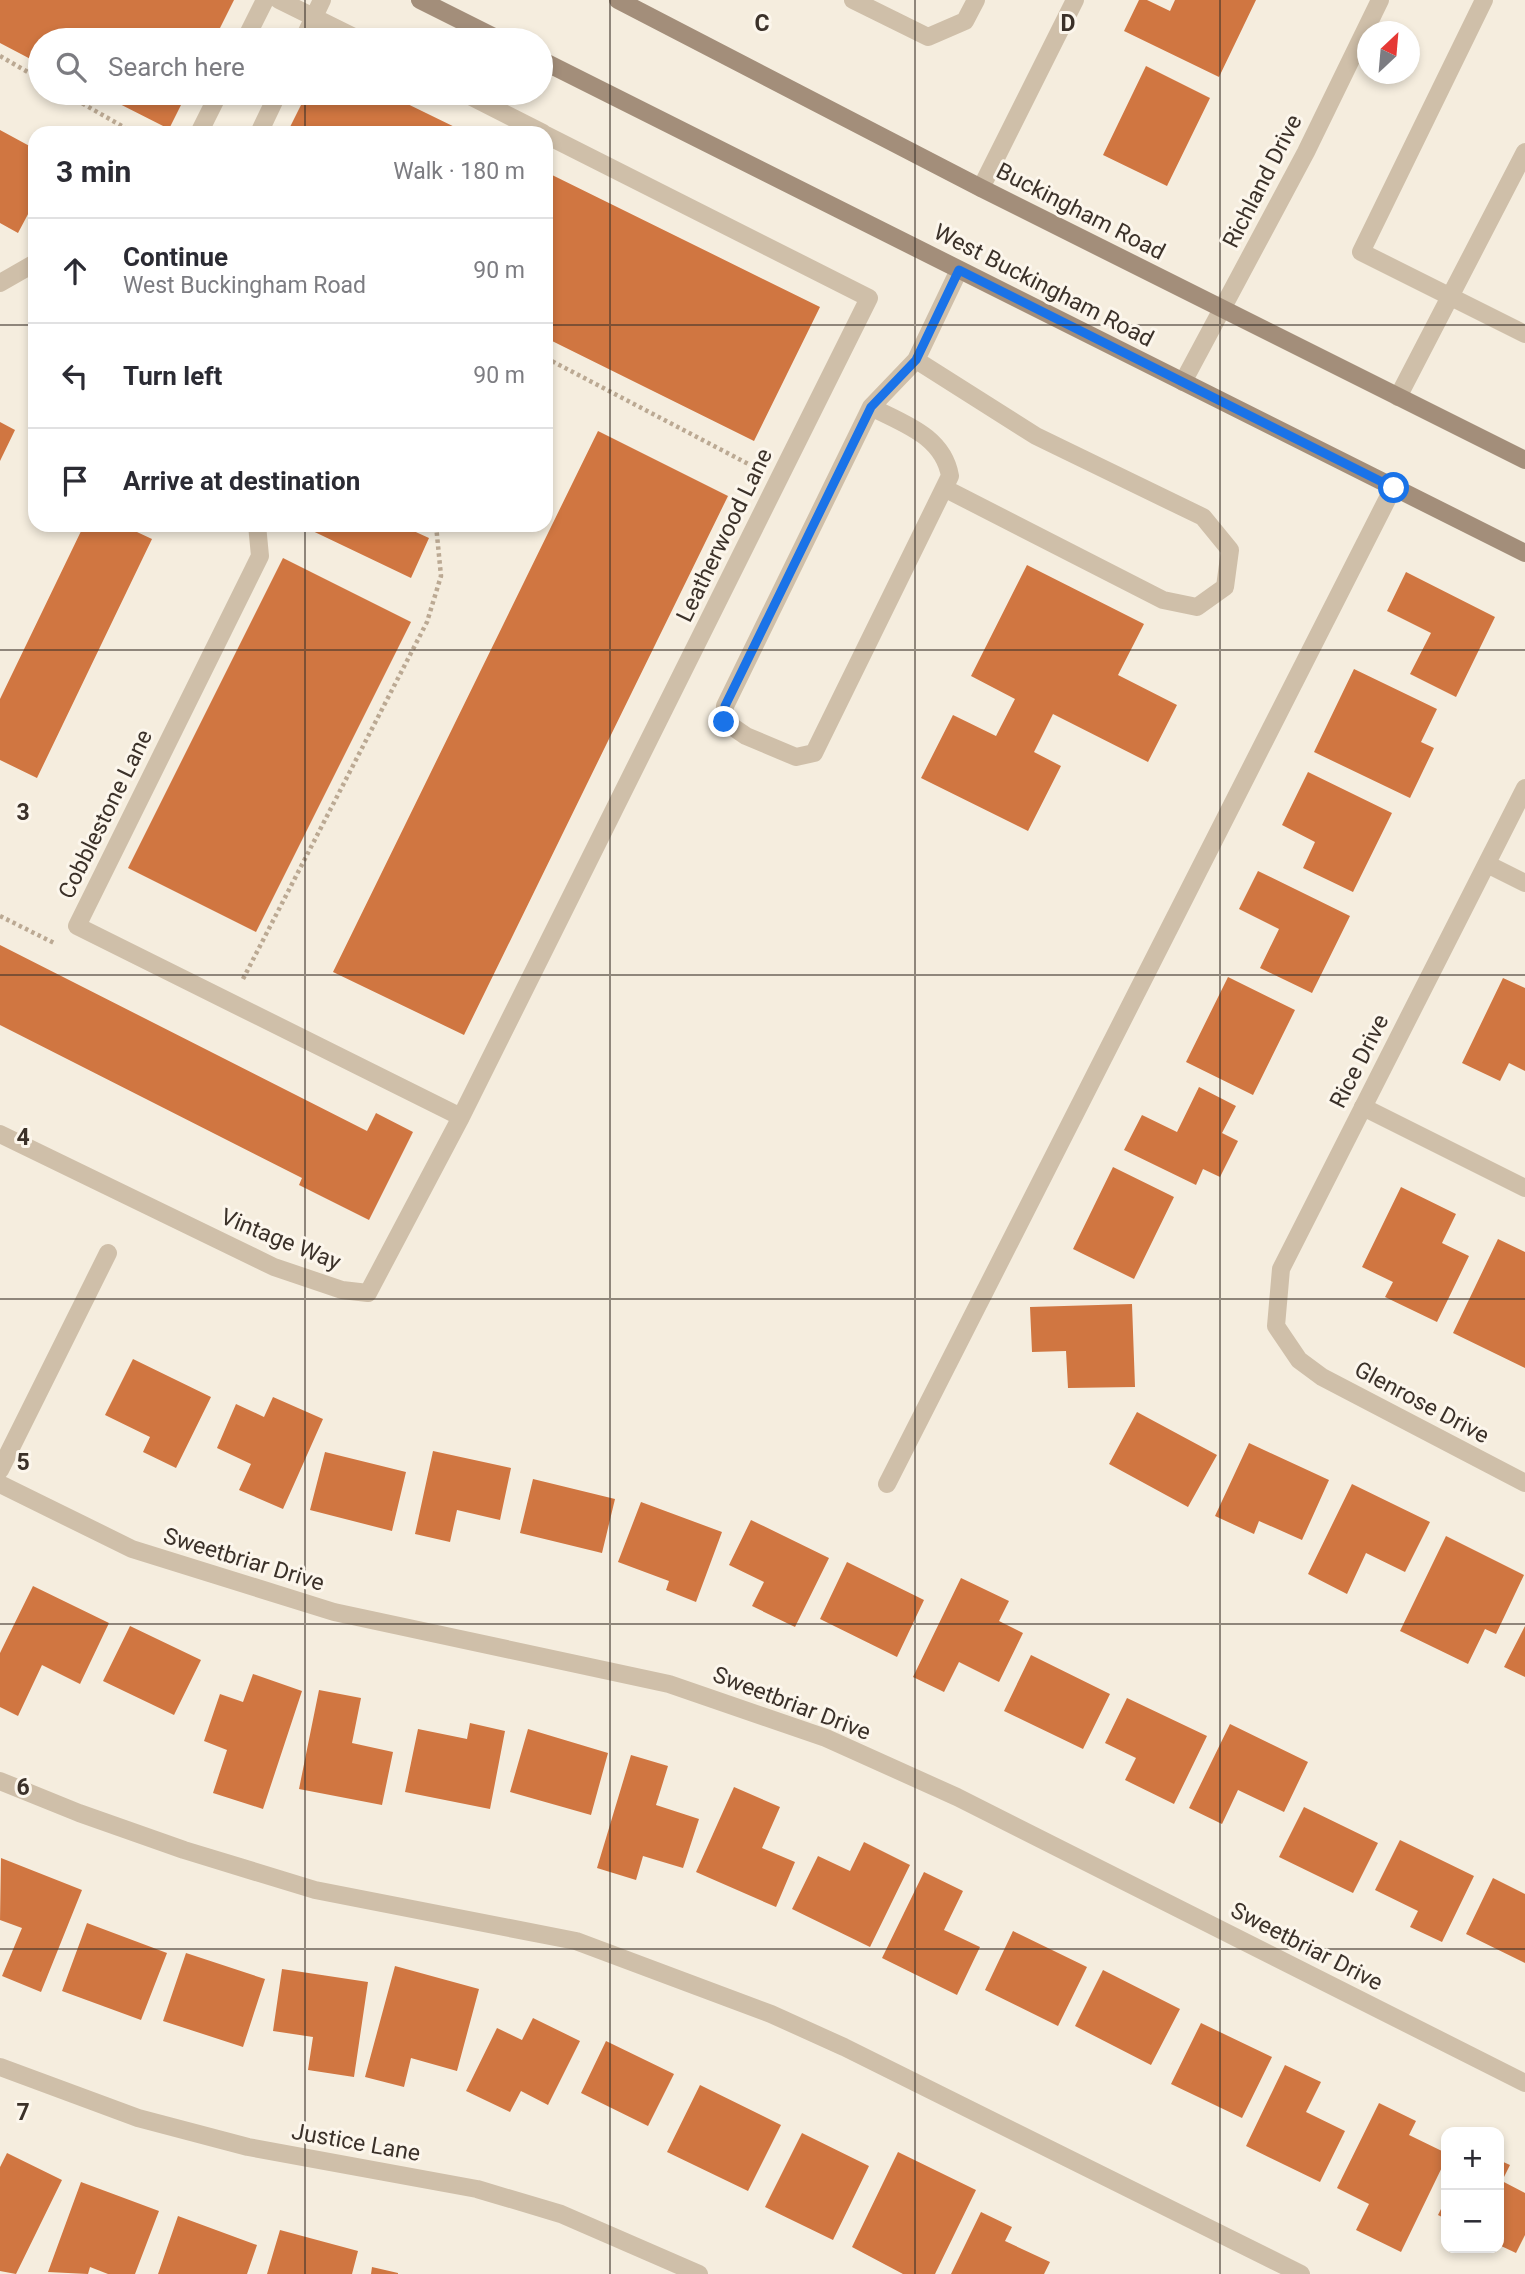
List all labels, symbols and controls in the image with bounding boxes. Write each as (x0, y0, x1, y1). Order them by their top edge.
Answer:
text: C (754, 10, 770, 37)
text: D (1061, 10, 1075, 37)
north arrow (1357, 21, 1420, 84)
search box (28, 28, 553, 105)
icon: search (52, 48, 90, 86)
text: Search here (108, 52, 245, 82)
street label: Richland Drive (1217, 110, 1308, 252)
text: 3 min (56, 154, 131, 189)
street label: Buckingham Road (992, 157, 1170, 266)
text: Walk · 180 m (393, 158, 525, 185)
street label: West Buckingham Road (929, 218, 1158, 353)
text: Continue (123, 242, 228, 272)
icon: ahead (56, 252, 94, 290)
text: 90 m (473, 257, 525, 284)
text: West Buckingham Road (123, 272, 366, 299)
icon: left (56, 357, 94, 395)
text: Turn left (123, 361, 222, 391)
text: 90 m (473, 362, 525, 389)
street label: Leatherwood Lane (671, 444, 778, 626)
icon: arrive (56, 462, 94, 500)
text: Arrive at destination (123, 466, 360, 496)
route start (1378, 472, 1409, 503)
route end (708, 706, 739, 737)
street label: Cobblestone Lane (53, 725, 158, 903)
text: 3 (16, 799, 30, 826)
street label: Rice Drive (1324, 1010, 1394, 1113)
text: 4 (16, 1124, 30, 1151)
street label: Vintage Way (217, 1203, 345, 1276)
street label: Glenrose Drive (1350, 1356, 1494, 1449)
text: 5 (16, 1449, 30, 1476)
street label: Sweetbriar Drive (160, 1522, 328, 1597)
street label: Sweetbriar Drive (709, 1661, 875, 1746)
text: 6 (16, 1774, 30, 1801)
street label: Sweetbriar Drive (1226, 1897, 1387, 1996)
text: 7 (16, 2099, 30, 2126)
street label: Justice Lane (290, 2118, 422, 2167)
map controls (1441, 2127, 1504, 2253)
button: + (1441, 2127, 1504, 2190)
button: − (1441, 2190, 1504, 2253)

